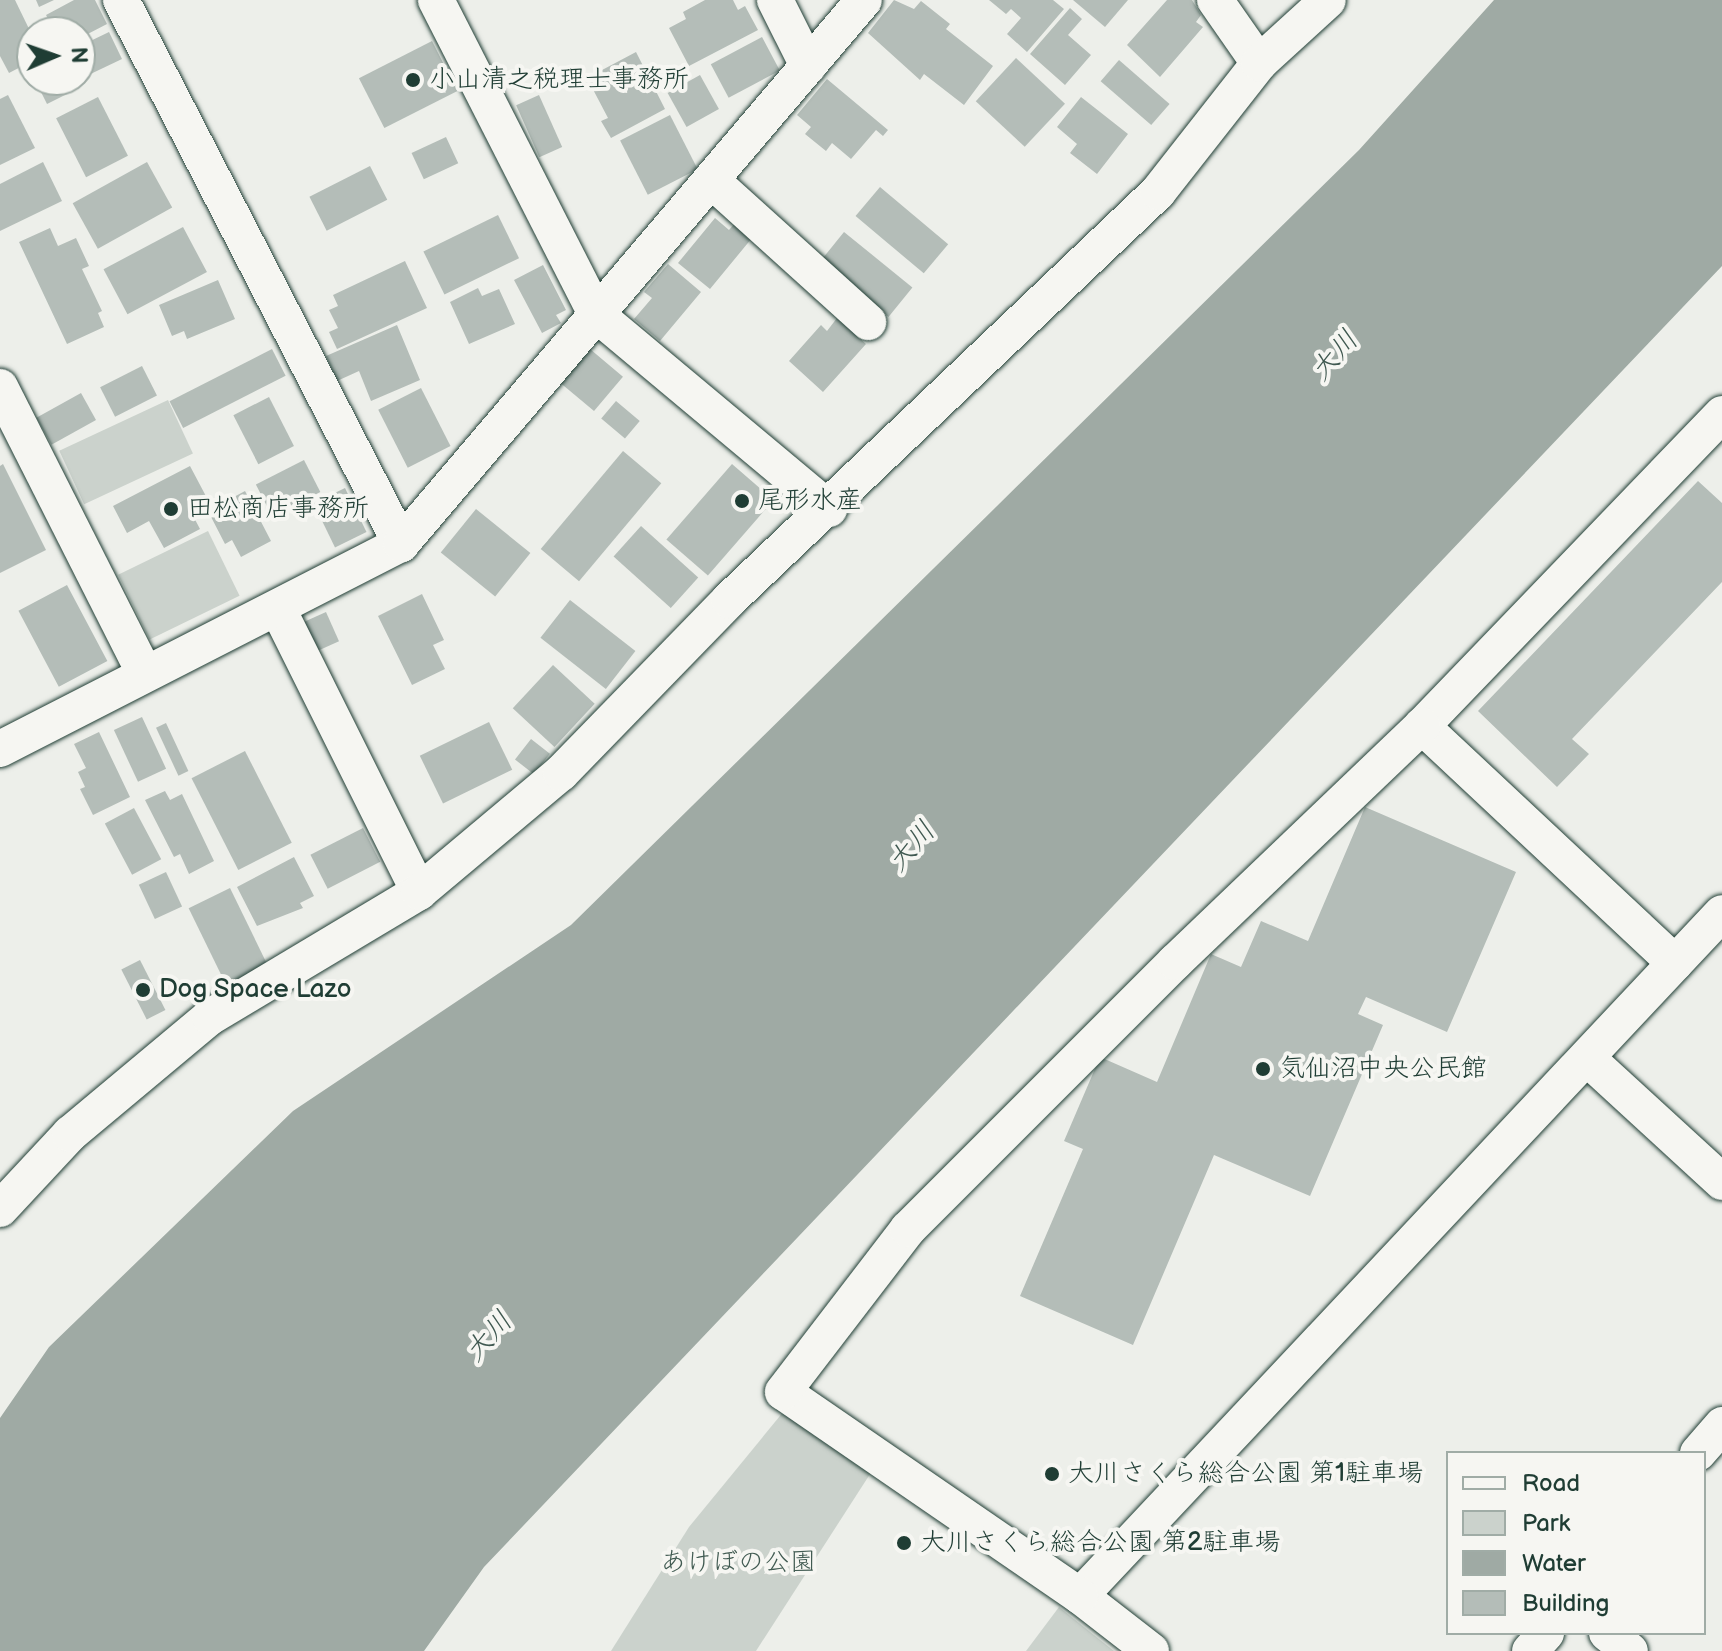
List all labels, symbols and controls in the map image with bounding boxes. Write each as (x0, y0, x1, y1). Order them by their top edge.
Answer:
north arrow (16, 16, 96, 96)
text: N (65, 46, 92, 64)
place label: 小山清之税理士事務所 (429, 64, 689, 96)
marker: 小山清之税理士事務所 (404, 71, 422, 89)
water label: 大川 (1304, 324, 1366, 388)
place label: 尾形水産 (758, 485, 862, 517)
marker: 尾形水産 (733, 492, 751, 510)
place label: 田松商店事務所 (187, 493, 369, 525)
marker: 田松商店事務所 (162, 500, 180, 518)
water label: 大川 (881, 815, 943, 879)
place label: Dog Space Lazo (159, 974, 352, 1006)
marker: Dog Space Lazo (134, 981, 152, 999)
place label: 気仙沼中央公民館 (1279, 1053, 1487, 1085)
marker: 気仙沼中央公民館 (1254, 1060, 1272, 1078)
water label: 大川 (458, 1305, 520, 1369)
legend (1446, 1451, 1706, 1635)
place label: 大川さくら総合公園 第1駐車場 (1068, 1458, 1423, 1490)
marker: 大川さくら総合公園 第1駐車場 (1043, 1465, 1061, 1483)
text: Road (1522, 1469, 1580, 1498)
text: Park (1522, 1509, 1570, 1538)
place label: 大川さくら総合公園 第2駐車場 (920, 1527, 1280, 1559)
marker: 大川さくら総合公園 第2駐車場 (895, 1534, 913, 1552)
park label: あけぼの公園 (660, 1547, 816, 1579)
text: Water (1522, 1549, 1586, 1578)
text: Building (1522, 1589, 1609, 1618)

